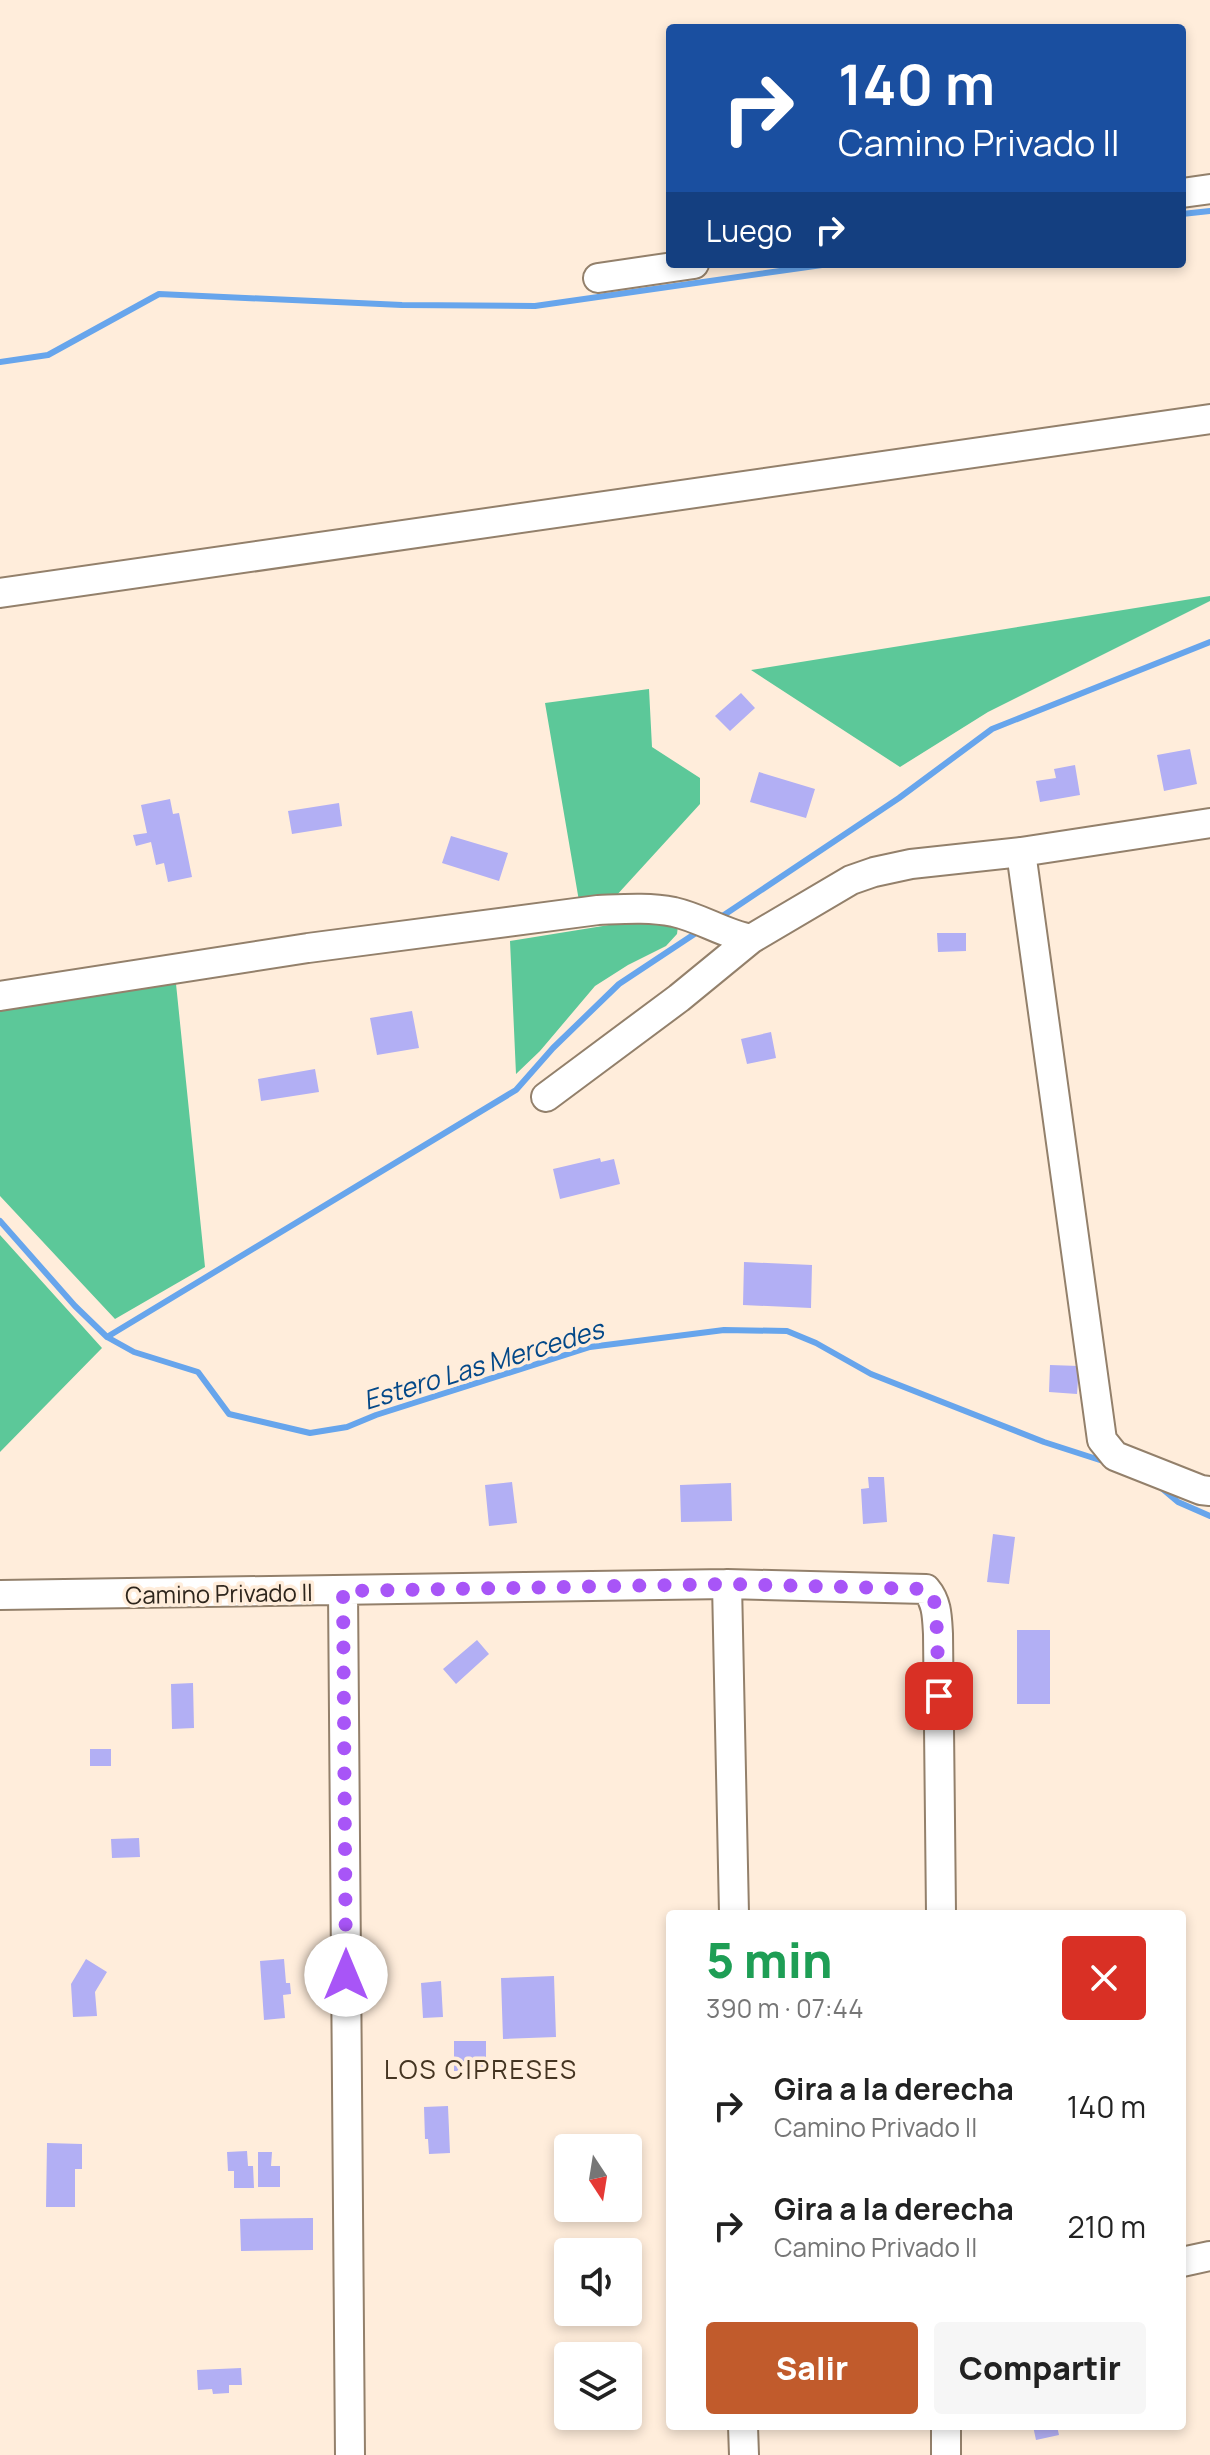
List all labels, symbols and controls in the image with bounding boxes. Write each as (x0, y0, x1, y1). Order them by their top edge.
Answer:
text: 140 m (838, 45, 995, 122)
icon: right (706, 56, 810, 160)
text: Camino Privado II (838, 118, 1119, 167)
icon: right (808, 208, 852, 252)
text: Luego (706, 210, 792, 251)
water label: Estero Las Mercedes (358, 1310, 610, 1418)
street label: Camino Privado II (125, 1575, 313, 1611)
pin (905, 1662, 973, 1730)
icon: arrive (917, 1674, 961, 1718)
text: 5 min (706, 1927, 833, 1992)
position arrow (304, 1933, 388, 2017)
button: close (1062, 1936, 1146, 2020)
text: 390 m · 07:44 (706, 1990, 864, 2026)
district label: LOS CIPRESES (384, 2051, 578, 2087)
text: Gira a la derecha (774, 2068, 1014, 2109)
icon: right (706, 2084, 750, 2128)
text: 140 m (1067, 2086, 1146, 2127)
text: Camino Privado II (774, 2109, 977, 2145)
north arrow (554, 2134, 642, 2222)
map controls (554, 2134, 642, 2430)
text: Gira a la derecha (774, 2188, 1014, 2229)
icon: right (706, 2204, 750, 2248)
text: 210 m (1067, 2206, 1146, 2247)
text: Camino Privado II (774, 2229, 977, 2265)
button: sound (554, 2238, 642, 2326)
button: Salir (706, 2322, 918, 2414)
button: Compartir (934, 2322, 1146, 2414)
button: layers (554, 2342, 642, 2430)

